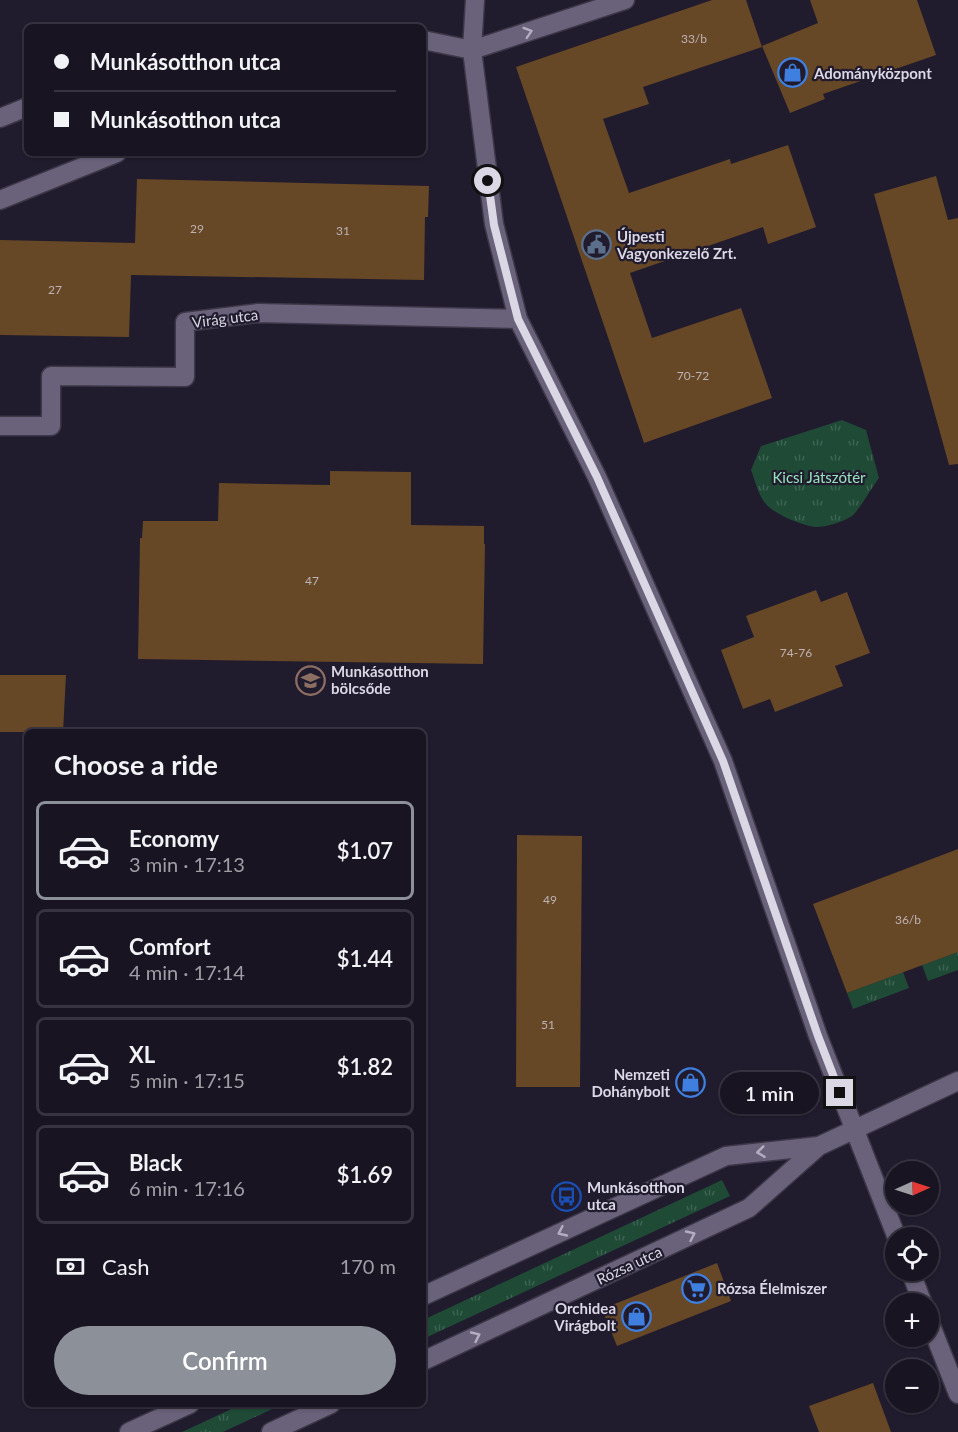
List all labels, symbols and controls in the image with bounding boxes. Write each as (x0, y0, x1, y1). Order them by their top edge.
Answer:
one-way arrow (522, 26, 533, 39)
house number: 33/b (681, 31, 707, 46)
text: Munkásotthon utca (90, 48, 281, 75)
shop icon: Adományközpont (777, 57, 809, 89)
place label: Adományközpont (813, 64, 932, 82)
text: Munkásotthon utca (90, 106, 281, 133)
route start (474, 167, 501, 194)
house number: 29 (190, 221, 204, 236)
house number: 31 (336, 223, 350, 238)
place label: Újpesti Vagyonkezelő Zrt. (616, 227, 737, 262)
public building icon: Újpesti Vagyonkezelő Zrt. (580, 229, 612, 261)
house number: 27 (48, 282, 62, 297)
street label: Virág utca (191, 305, 259, 331)
house number: 70-72 (677, 368, 709, 383)
park label: Kicsi Játszótér (772, 468, 866, 486)
house number: 47 (305, 573, 319, 588)
house number: 74-76 (780, 645, 812, 660)
place label: Munkásotthon bölcsőde (331, 662, 429, 697)
school or university icon: Munkásotthon bölcsőde (294, 664, 326, 696)
text: Choose a ride (54, 748, 218, 781)
icon: car (57, 824, 111, 878)
text: Economy (129, 825, 219, 852)
text: $1.07 (337, 837, 393, 864)
text: 3 min · 17:13 (129, 852, 245, 876)
house number: 49 (543, 892, 557, 907)
house number: 36/b (895, 912, 921, 927)
icon: car (57, 932, 111, 986)
text: Comfort (129, 933, 211, 960)
text: $1.44 (337, 945, 393, 972)
text: 4 min · 17:14 (129, 960, 245, 984)
house number: 51 (541, 1017, 555, 1032)
icon: car (57, 1040, 111, 1094)
text: XL (129, 1041, 155, 1068)
text: $1.82 (337, 1053, 393, 1080)
place label: Nemzeti Dohánybolt (591, 1065, 670, 1100)
shop icon: Nemzeti Dohánybolt (675, 1067, 707, 1099)
text: 5 min · 17:15 (129, 1068, 245, 1092)
callout: 1 min (720, 1072, 819, 1114)
route end (826, 1079, 853, 1106)
text: 1 min (745, 1081, 794, 1105)
one-way arrow (756, 1146, 766, 1158)
icon: car (57, 1148, 111, 1202)
text: Black (129, 1149, 182, 1176)
text: $1.69 (337, 1161, 393, 1188)
north arrow (885, 1161, 939, 1215)
map controls (885, 1161, 939, 1413)
text: 6 min · 17:16 (129, 1176, 245, 1200)
place label: Munkásotthon utca (587, 1178, 685, 1213)
bus stop icon: Munkásotthon utca (550, 1180, 582, 1212)
one-way arrow (557, 1225, 568, 1237)
button: locate (885, 1227, 939, 1281)
one-way arrow (684, 1231, 695, 1243)
street label: Rózsa utca (593, 1242, 665, 1288)
icon: cash (54, 1250, 87, 1283)
text: Cash (102, 1253, 149, 1280)
text: 170 m (340, 1254, 396, 1278)
supermarket icon: Rózsa Élelmiszer (680, 1272, 712, 1304)
place label: Rózsa Élelmiszer (717, 1279, 827, 1297)
button: + (885, 1293, 939, 1347)
place label: Orchidea Virágbolt (553, 1299, 616, 1334)
shop icon: Orchidea Virágbolt (621, 1301, 653, 1333)
button: Confirm (54, 1326, 396, 1395)
one-way arrow (469, 1331, 480, 1343)
button: − (885, 1359, 939, 1413)

